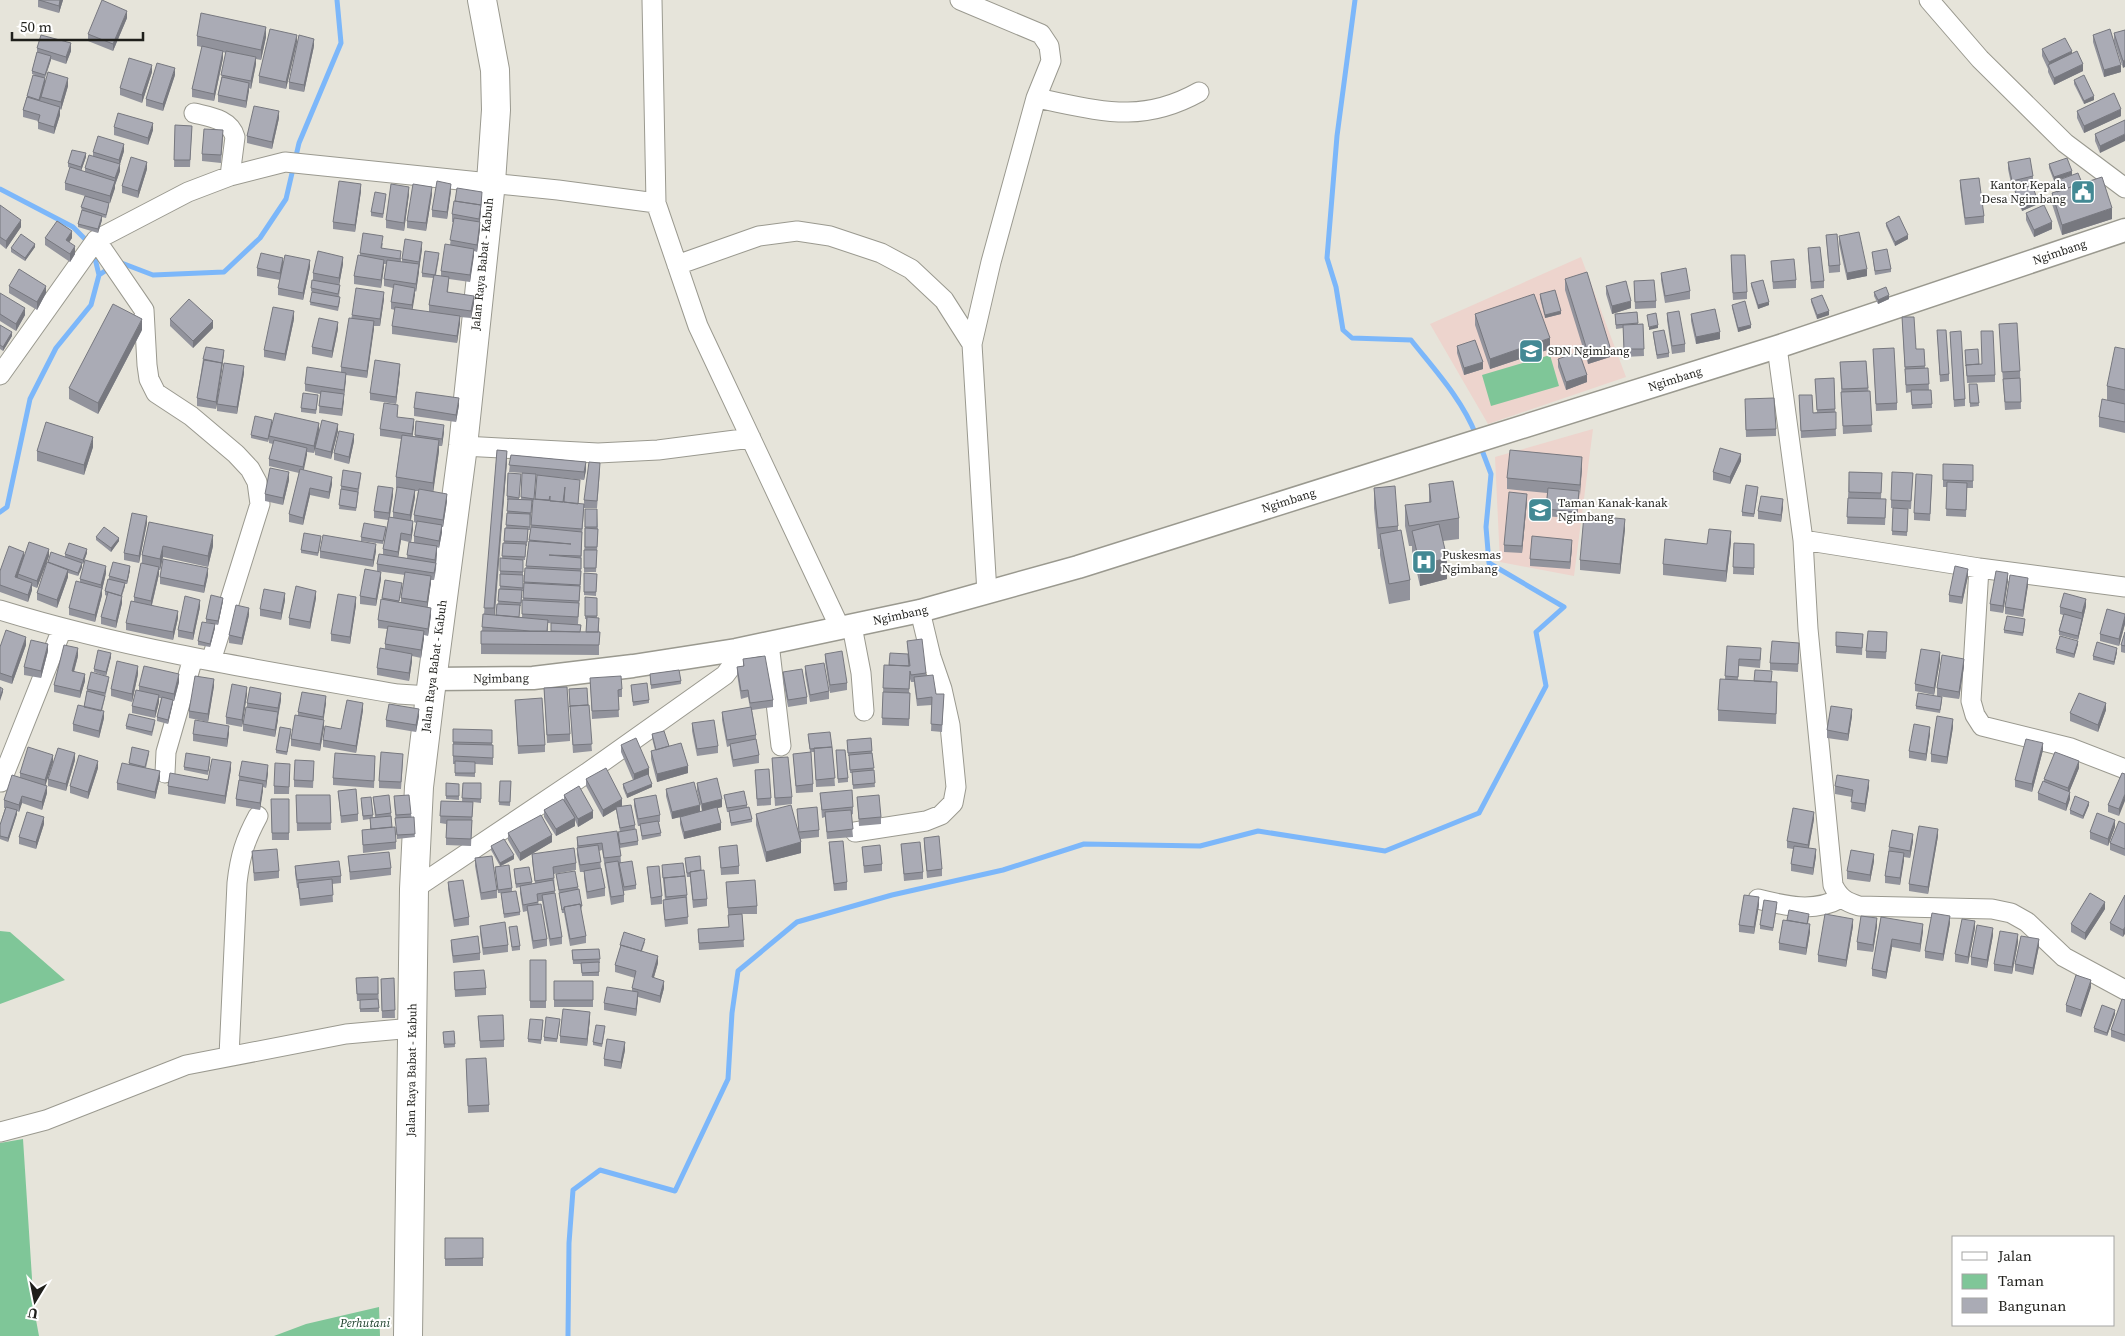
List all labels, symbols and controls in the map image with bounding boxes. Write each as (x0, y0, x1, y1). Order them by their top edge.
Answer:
scale bar (12, 10, 144, 42)
text: 50 m (20, 16, 52, 37)
place label: Kantor Kepala Desa Ngimbang (1982, 177, 2067, 207)
public building icon: Kantor Kepala Desa Ngimbang (2070, 179, 2096, 205)
street label: Jalan Raya Babat - Kabuh (467, 197, 497, 332)
street label: Ngimbang (2031, 236, 2089, 268)
school or university icon: SDN Ngimbang (1518, 338, 1544, 364)
place label: SDN Ngimbang (1548, 343, 1630, 359)
street label: Ngimbang (1646, 363, 1704, 395)
street label: Ngimbang (1260, 485, 1318, 517)
place label: Taman Kanak-kanak Ngimbang (1558, 495, 1668, 525)
school or university icon: Taman Kanak-kanak Ngimbang (1527, 497, 1553, 523)
place label: Puskesmas Ngimbang (1442, 547, 1501, 577)
hospital icon: Puskesmas Ngimbang (1411, 549, 1437, 575)
street label: Jalan Raya Babat - Kabuh (418, 599, 451, 734)
street label: Ngimbang (871, 601, 930, 629)
street label: Ngimbang (473, 670, 529, 687)
street label: Jalan Raya Babat - Kabuh (403, 1003, 420, 1138)
legend (1952, 1236, 2115, 1326)
text: Jalan (1997, 1245, 2032, 1266)
text: Taman (1998, 1270, 2044, 1291)
north arrow (10, 1276, 60, 1326)
text: Bangunan (1998, 1295, 2066, 1316)
text: U (26, 1303, 40, 1325)
park label: Perhutani (339, 1315, 390, 1331)

